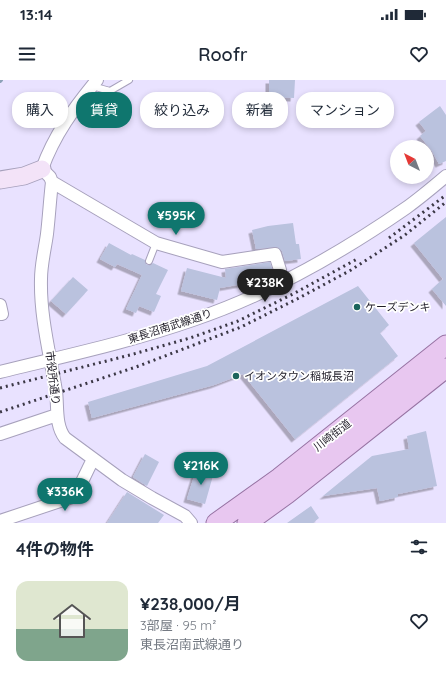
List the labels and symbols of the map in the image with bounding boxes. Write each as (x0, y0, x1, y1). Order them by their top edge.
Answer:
north arrow (390, 140, 434, 184)
pin: ¥595K (148, 202, 204, 236)
pin: ¥238K (237, 269, 293, 303)
place label: ケーズデンキ (365, 300, 430, 314)
marker: ケーズデンキ (352, 302, 362, 312)
street label: 東長沼南武線通り (126, 306, 214, 346)
street label: 市役所通り (43, 350, 63, 406)
place label: イオンタウン稲城長沼 (244, 369, 354, 383)
marker: イオンタウン稲城長沼 (231, 371, 241, 381)
street label: 川崎街道 (310, 416, 354, 454)
pin: ¥216K (173, 452, 229, 486)
pin: ¥336K (37, 478, 93, 512)

